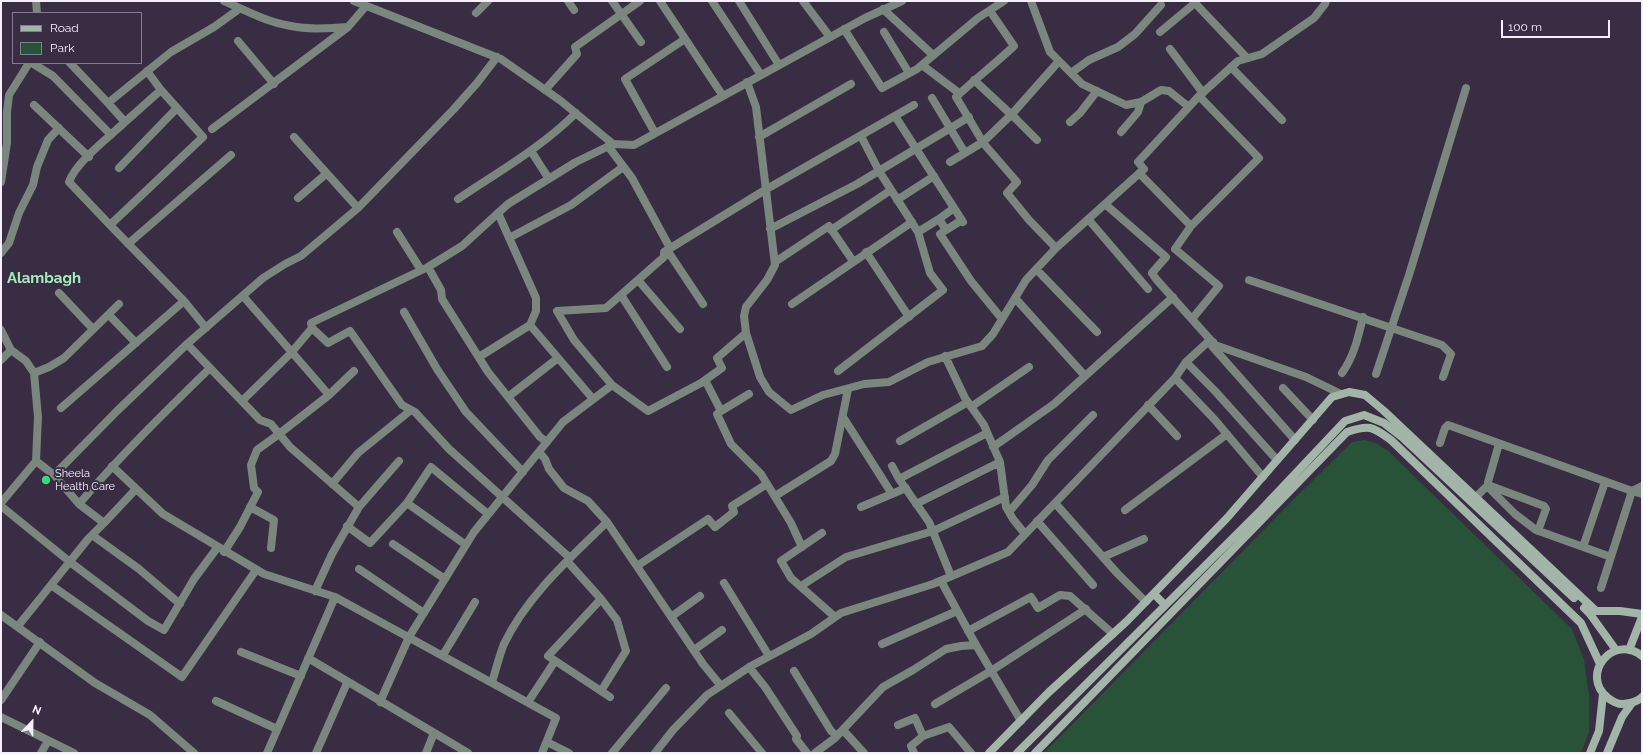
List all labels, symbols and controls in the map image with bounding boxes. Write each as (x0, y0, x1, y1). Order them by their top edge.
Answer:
legend (12, 12, 142, 64)
scale bar (1503, 12, 1612, 38)
text: 100 m (1508, 20, 1542, 34)
text: Road (50, 21, 79, 35)
text: Park (50, 41, 75, 55)
district label: Alambagh (7, 269, 81, 287)
place label: Sheela Health Care (55, 467, 115, 493)
marker: Sheela Health Care (40, 474, 52, 486)
north arrow (12, 702, 52, 742)
text: N (30, 703, 43, 718)

